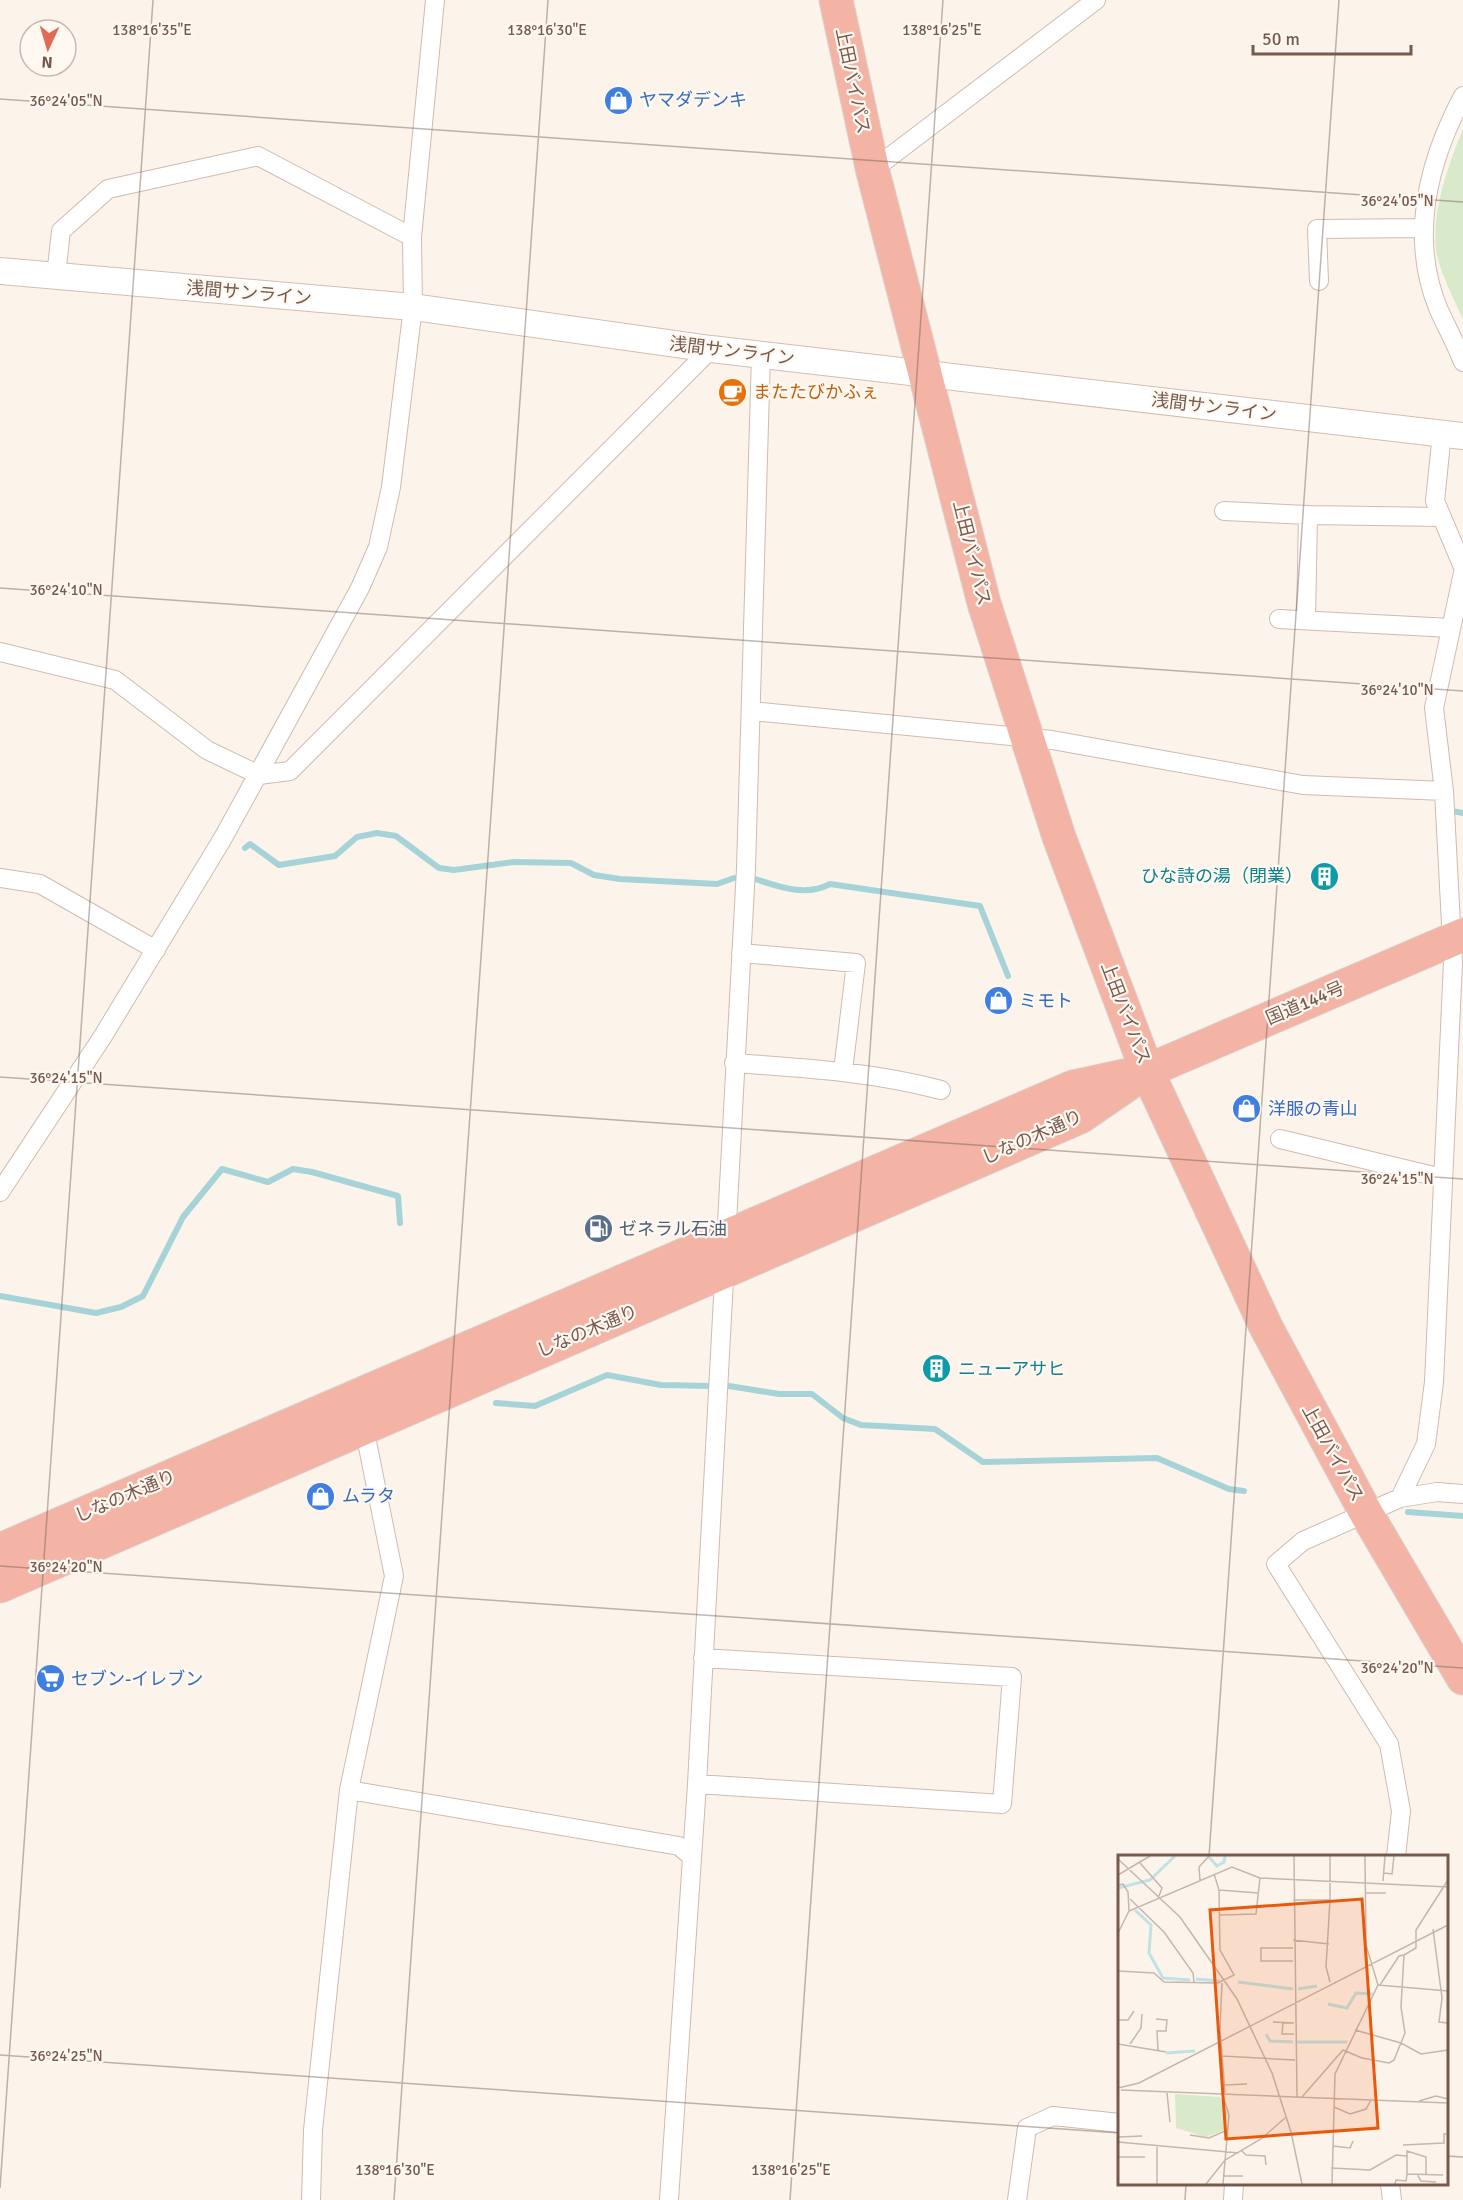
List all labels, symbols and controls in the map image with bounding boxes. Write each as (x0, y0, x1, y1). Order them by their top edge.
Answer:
north arrow (18, 18, 78, 78)
scale bar (1253, 18, 1410, 56)
text: 138°16'35"E (112, 21, 192, 39)
text: 138°16'30"E (507, 21, 587, 39)
text: 138°16'25"E (902, 21, 982, 39)
street label: 上田バイパス (831, 26, 875, 136)
text: 50 m (1262, 28, 1300, 50)
text: N (41, 52, 53, 72)
shop icon: ヤマダデンキ (602, 84, 634, 116)
place label: ヤマダデンキ (639, 89, 747, 111)
text: 36°24'05"N (29, 92, 103, 110)
text: 36°24'05"N (1360, 192, 1434, 210)
street label: 浅間サンライン (185, 277, 313, 309)
street label: 浅間サンライン (668, 332, 796, 370)
cafe icon: またたびかふぇ (716, 376, 748, 408)
place label: またたびかふぇ (753, 381, 879, 403)
street label: 浅間サンライン (1150, 388, 1278, 426)
street label: 上田バイパス (948, 498, 996, 608)
text: 36°24'10"N (29, 581, 103, 599)
text: 36°24'10"N (1360, 681, 1434, 699)
building icon: ひな詩の湯（閉業） (1308, 860, 1340, 892)
place label: ひな詩の湯（閉業） (1141, 865, 1303, 887)
street label: 上田バイパス (1096, 959, 1156, 1067)
street label: 国道144号 (1262, 977, 1348, 1029)
shop icon: ミモト (982, 985, 1014, 1017)
place label: ミモト (1019, 990, 1073, 1012)
text: 36°24'15"N (29, 1069, 103, 1087)
shop icon: 洋服の青山 (1231, 1093, 1263, 1125)
place label: 洋服の青山 (1268, 1098, 1358, 1120)
street label: しなの木通り (978, 1105, 1086, 1169)
text: 36°24'15"N (1360, 1170, 1434, 1188)
fuel station icon: ゼネラル石油 (582, 1213, 614, 1245)
place label: ゼネラル石油 (619, 1218, 727, 1240)
street label: しなの木通り (533, 1300, 641, 1362)
building icon: ニューアサヒ (921, 1353, 953, 1385)
place label: ニューアサヒ (958, 1358, 1065, 1380)
street label: 上田バイパス (1297, 1401, 1369, 1505)
street label: しなの木通り (71, 1465, 179, 1527)
shop icon: ムラタ (305, 1480, 337, 1512)
place label: ムラタ (342, 1485, 395, 1507)
text: 36°24'20"N (29, 1558, 103, 1576)
text: 36°24'20"N (1360, 1659, 1434, 1677)
supermarket icon: セブン-イレブン (34, 1663, 66, 1695)
place label: セブン-イレブン (71, 1668, 203, 1690)
inset map (1118, 1855, 1448, 2185)
text: 36°24'25"N (29, 2047, 103, 2065)
text: 138°16'30"E (355, 2161, 435, 2179)
text: 138°16'25"E (751, 2161, 831, 2179)

